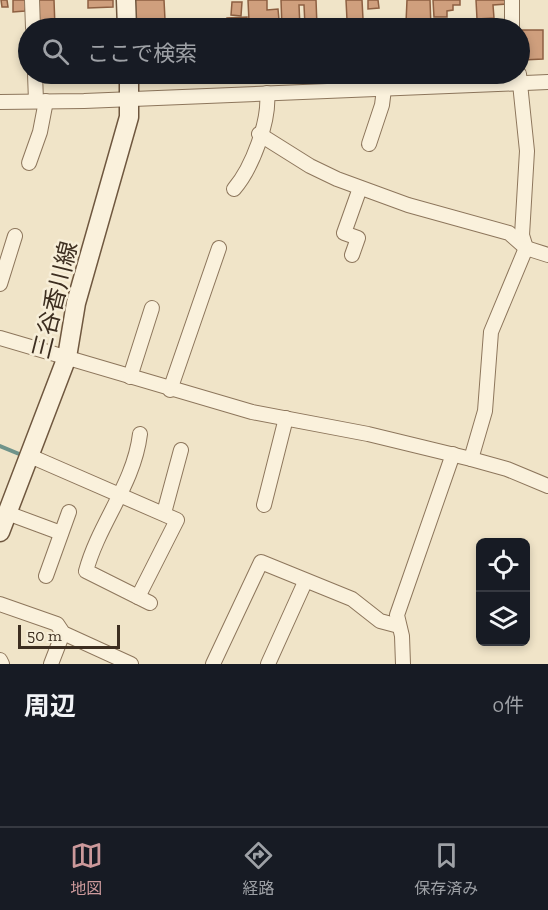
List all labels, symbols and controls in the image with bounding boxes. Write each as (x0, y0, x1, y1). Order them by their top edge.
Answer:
search box (18, 18, 530, 84)
icon: search (39, 35, 72, 68)
text: ここで検索 (87, 40, 197, 67)
street label: 三谷香川線 (26, 238, 83, 362)
map controls (476, 538, 530, 646)
button: locate (476, 538, 530, 592)
button: layers (476, 592, 530, 646)
scale bar (18, 622, 120, 650)
text: 50 m (27, 626, 62, 645)
text: 周辺 (24, 690, 76, 722)
text: 0件 (492, 693, 524, 717)
tab: 地図 (70, 839, 103, 899)
tab: 経路 (242, 839, 275, 899)
tab: 保存済み (414, 839, 478, 899)

